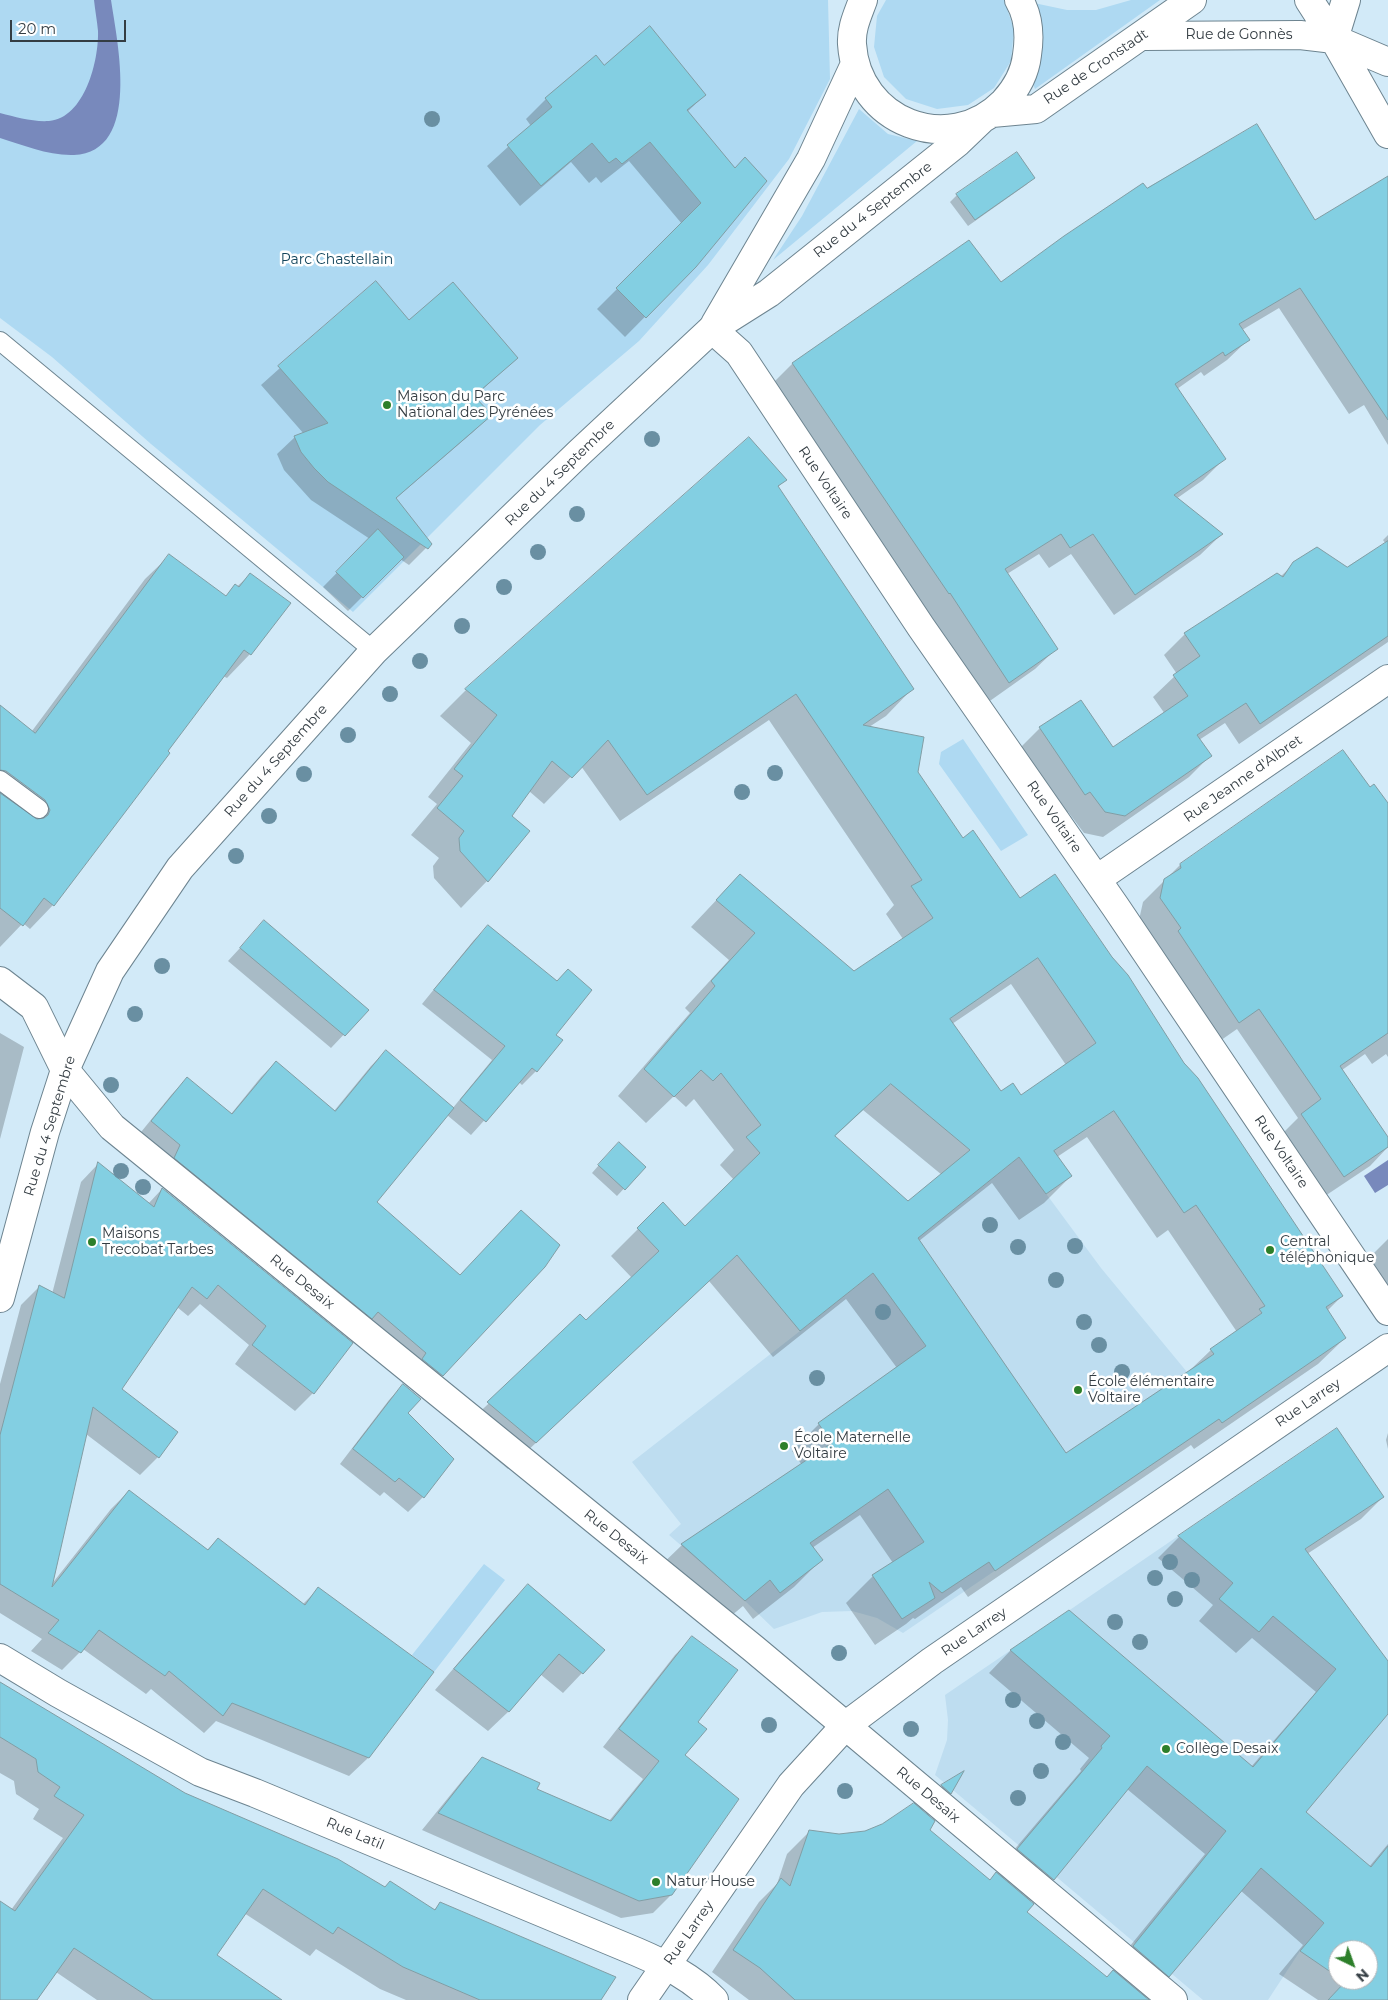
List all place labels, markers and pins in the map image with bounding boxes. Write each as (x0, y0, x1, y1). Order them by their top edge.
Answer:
place label: Maison du Parc National des Pyrénées (397, 389, 553, 422)
marker: Maison du Parc National des Pyrénées (381, 399, 393, 411)
place label: Maisons Trecobat Tarbes (102, 1226, 214, 1258)
place label: Central téléphonique (1280, 1234, 1374, 1266)
marker: Maisons Trecobat Tarbes (86, 1236, 98, 1248)
marker: Central téléphonique (1264, 1244, 1276, 1256)
place label: École élémentaire Voltaire (1088, 1374, 1214, 1406)
marker: École élémentaire Voltaire (1072, 1384, 1084, 1396)
place label: École Maternelle Voltaire (794, 1430, 911, 1462)
marker: École Maternelle Voltaire (778, 1440, 790, 1452)
place label: Collège Desaix (1176, 1741, 1278, 1757)
marker: Collège Desaix (1160, 1743, 1172, 1755)
place label: Natur House (666, 1874, 755, 1890)
marker: Natur House (650, 1876, 662, 1888)

